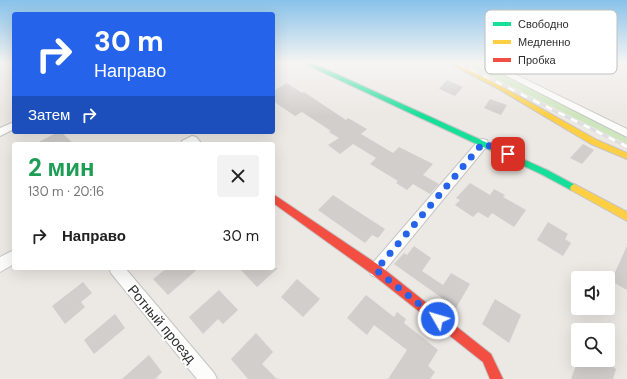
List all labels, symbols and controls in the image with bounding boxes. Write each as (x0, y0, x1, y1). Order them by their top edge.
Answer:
legend (485, 10, 617, 74)
text: Свободно (518, 17, 569, 31)
text: 30 m (94, 23, 164, 60)
icon: right (28, 28, 80, 80)
text: Медленно (518, 35, 570, 49)
text: Пробка (518, 53, 556, 67)
text: Направо (94, 59, 166, 83)
icon: right (78, 104, 100, 126)
text: Затем (28, 105, 70, 125)
pin (491, 137, 525, 171)
icon: arrive (497, 143, 519, 165)
text: 2 мин (28, 152, 95, 183)
button: close (217, 155, 259, 197)
text: 130 m · 20:16 (28, 183, 104, 200)
icon: right (28, 225, 50, 247)
text: Направо (62, 226, 126, 246)
text: 30 m (223, 226, 259, 246)
map controls (571, 271, 615, 367)
button: sound (571, 271, 615, 315)
street label: Ротный проезд (124, 281, 200, 367)
position arrow (417, 298, 459, 340)
button: search (571, 323, 615, 367)

